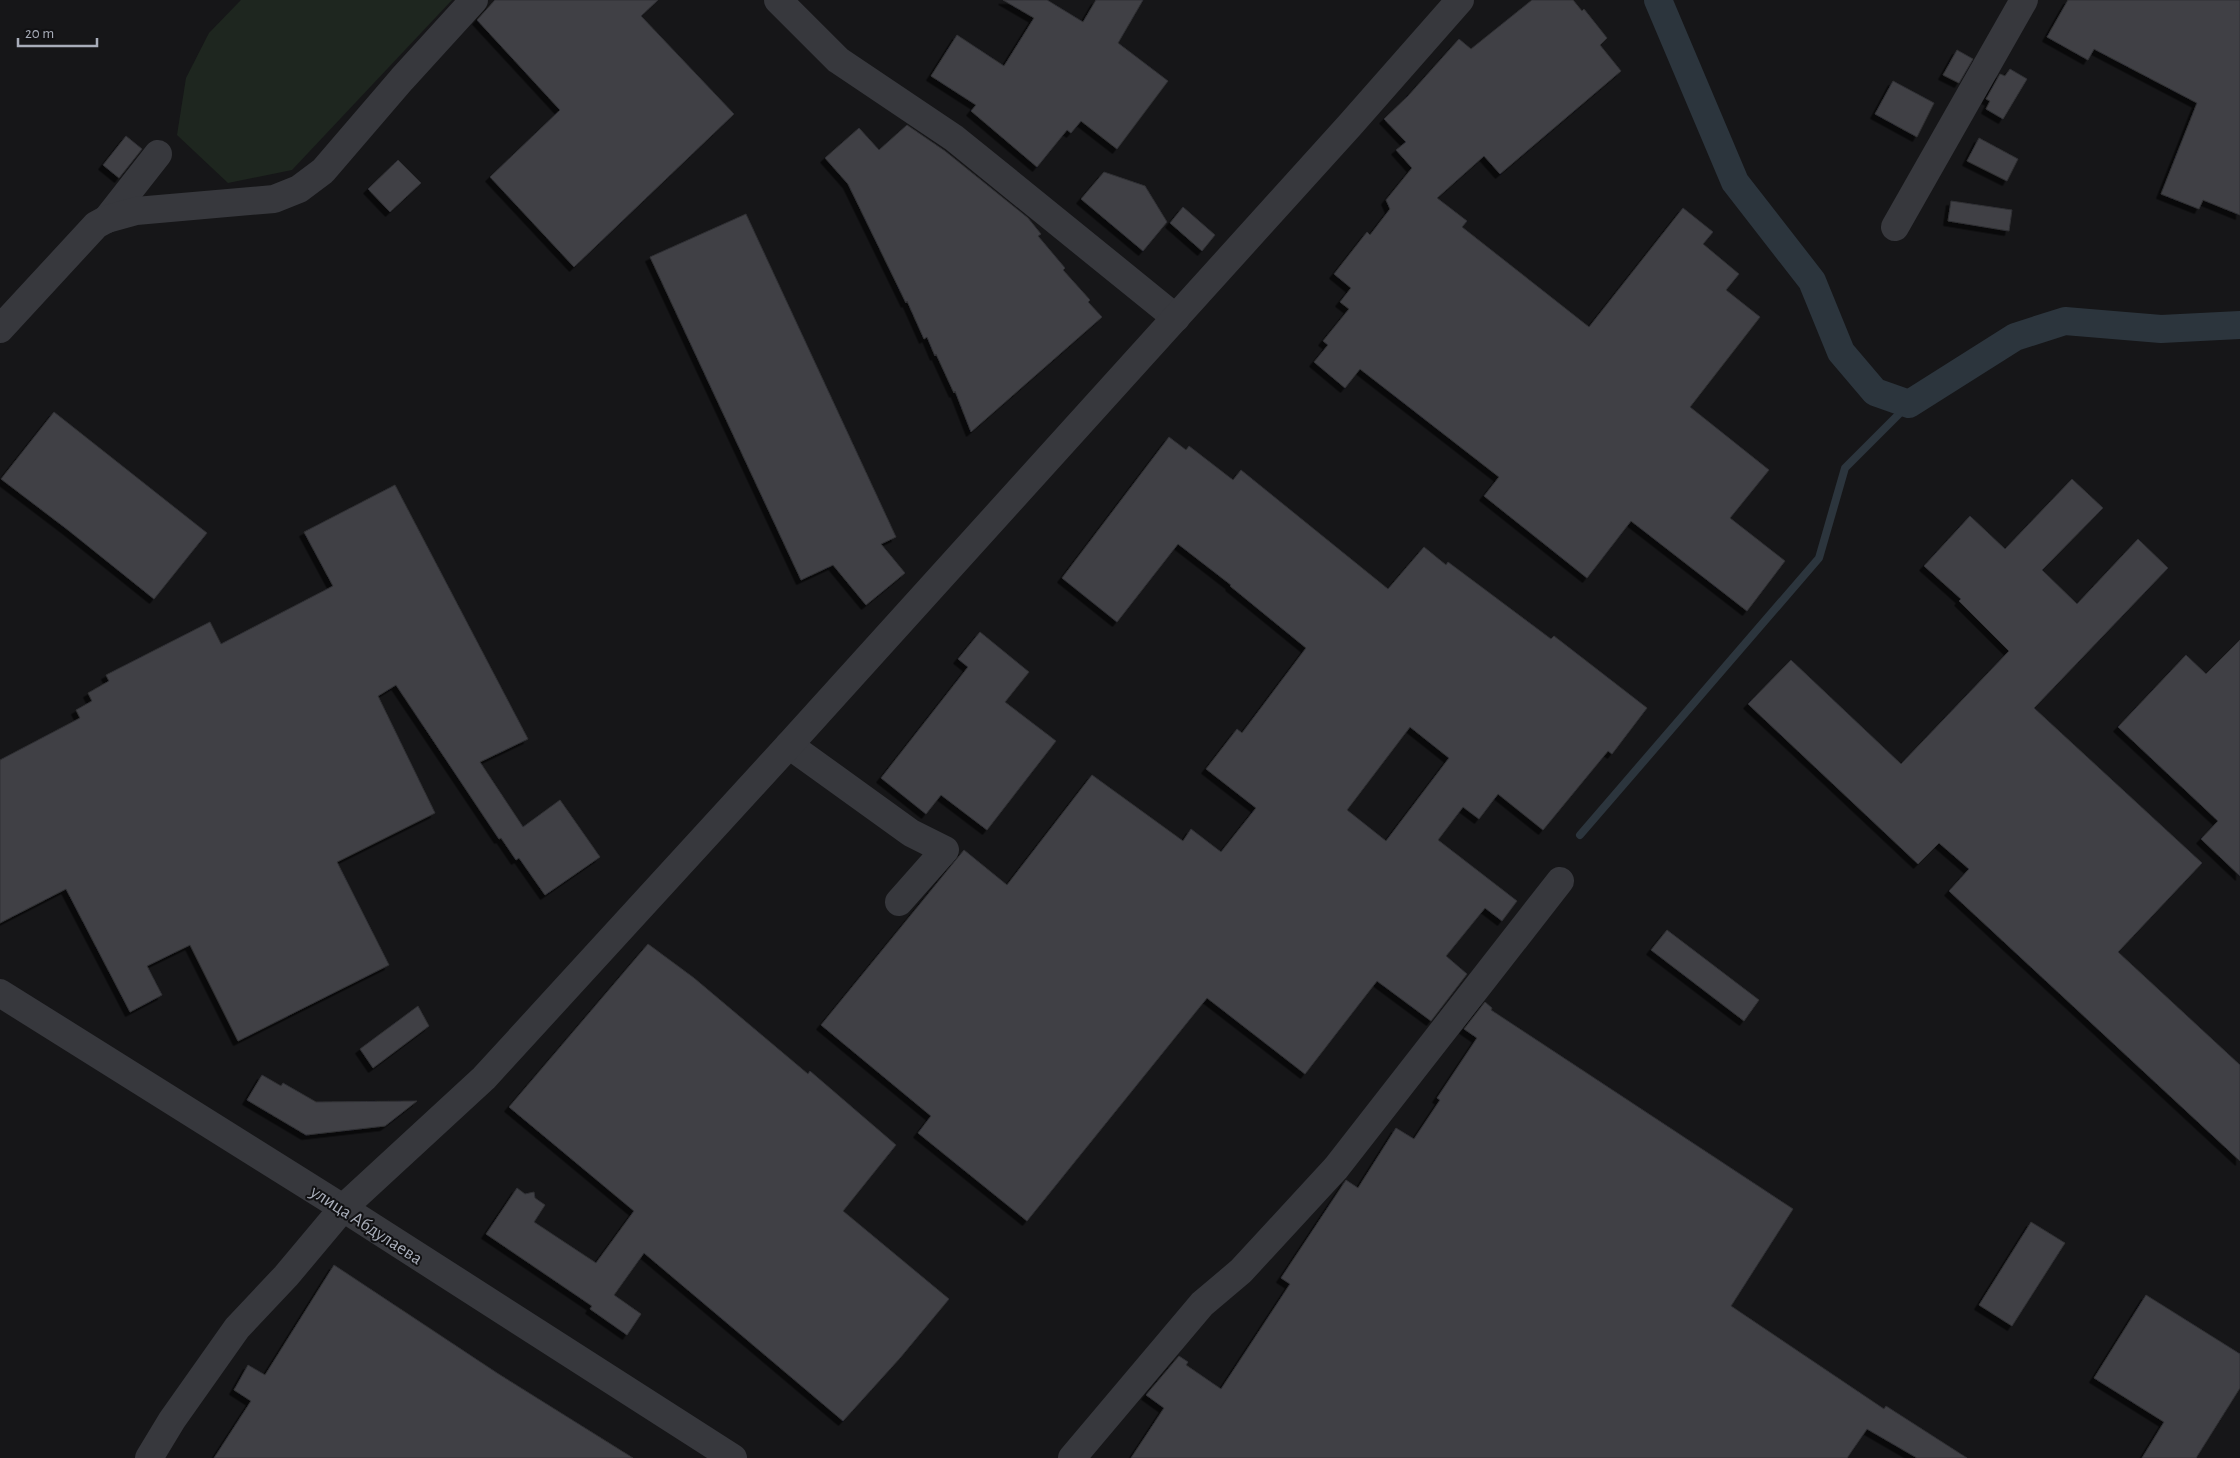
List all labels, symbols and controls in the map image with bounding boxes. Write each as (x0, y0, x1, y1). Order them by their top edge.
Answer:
scale bar (18, 15, 96, 47)
text: 20 m (25, 26, 54, 41)
street label: улица Абдулаева (306, 1182, 426, 1269)

